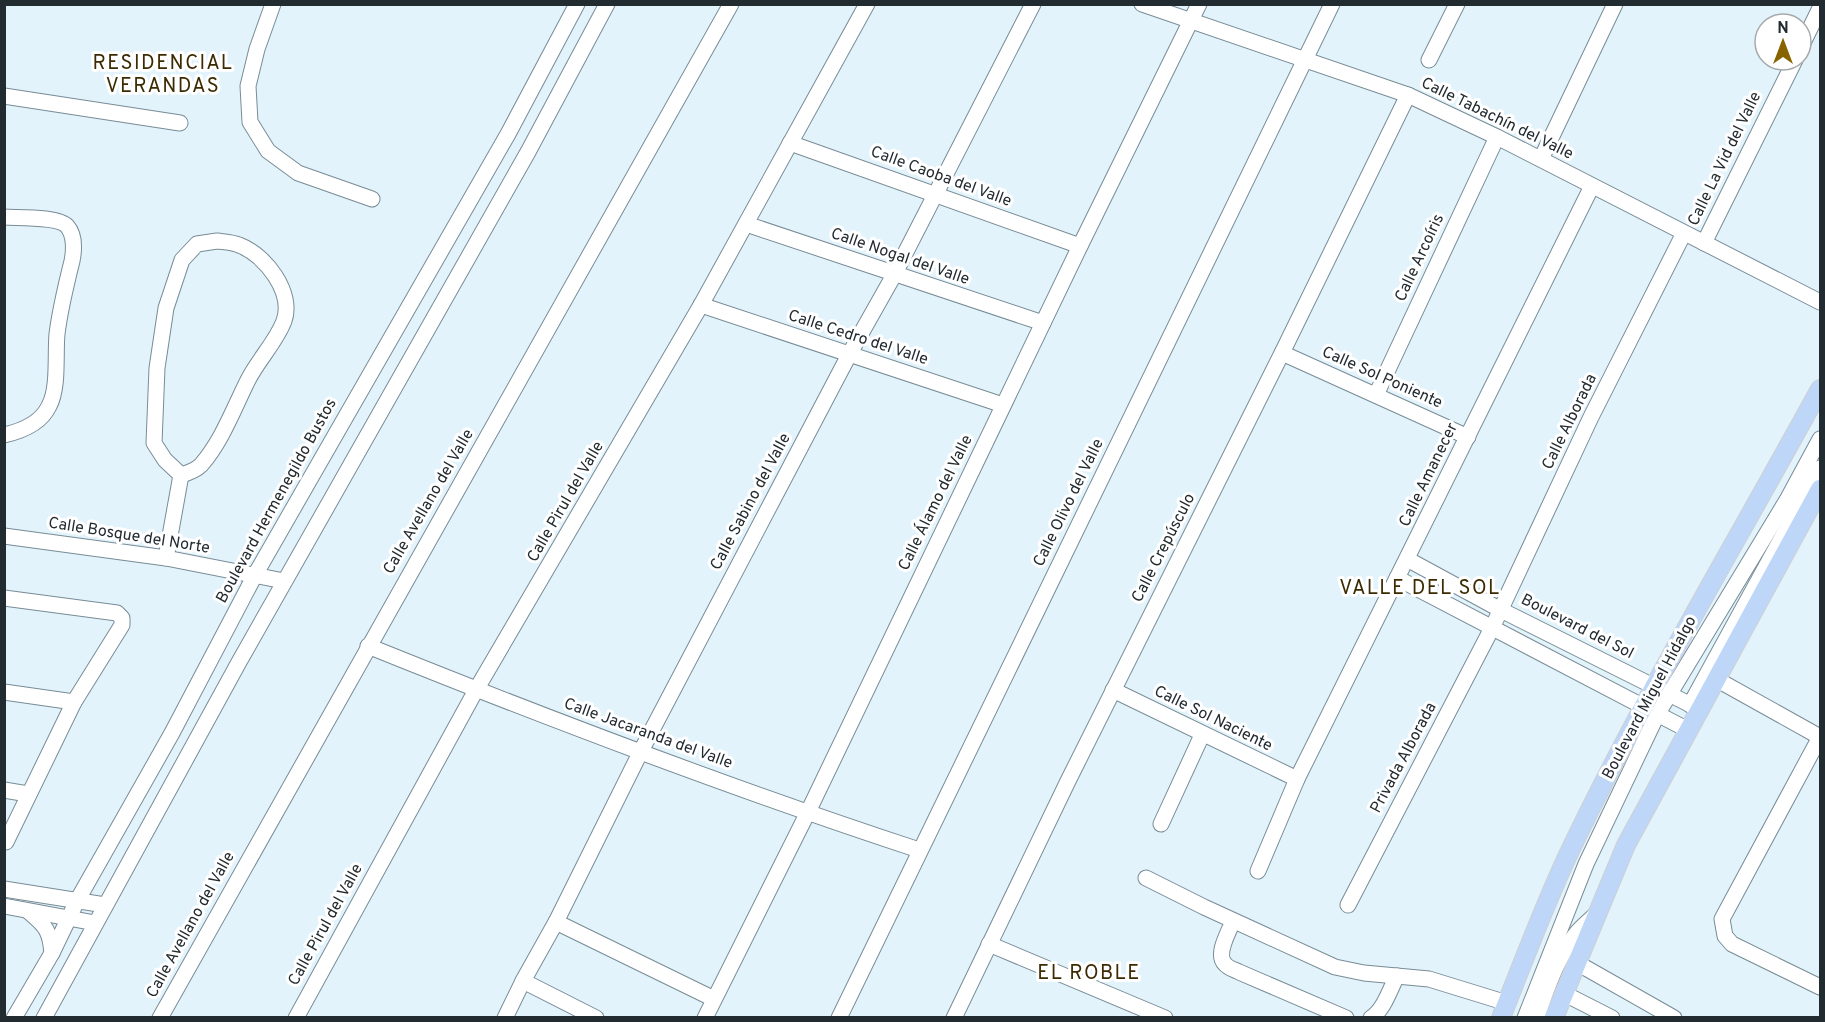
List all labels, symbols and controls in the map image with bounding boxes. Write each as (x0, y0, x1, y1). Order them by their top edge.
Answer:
north arrow (1753, 12, 1813, 72)
text: N (1777, 19, 1789, 39)
district label: RESIDENCIAL VERANDAS (92, 51, 234, 100)
street label: Calle Tabachín del Valle (1418, 73, 1576, 165)
street label: Calle La Vid del Valle (1684, 89, 1766, 229)
street label: Calle Caoba del Valle (868, 142, 1014, 212)
street label: Calle Arcoíris (1391, 211, 1449, 305)
street label: Calle Nogal del Valle (828, 224, 972, 290)
street label: Calle Cedro del Valle (785, 306, 931, 370)
street label: Calle Sol Poniente (1319, 342, 1445, 414)
street label: Calle Alborada (1538, 371, 1602, 473)
street label: Boulevard Hermenegildo Bustos (212, 395, 342, 607)
street label: Calle Amanecer (1395, 420, 1463, 530)
street label: Calle Avellano del Valle (379, 426, 479, 578)
street label: Calle Sabino del Valle (706, 430, 796, 574)
street label: Calle Álamo del Valle (893, 431, 978, 574)
street label: Calle Olivo del Valle (1029, 436, 1109, 570)
street label: Calle Pirul del Valle (523, 438, 609, 566)
street label: Calle Crepúsculo (1128, 490, 1200, 606)
street label: Calle Bosque del Norte (47, 513, 211, 559)
district label: VALLE DEL SOL (1339, 576, 1501, 602)
street label: Boulevard del Sol (1517, 590, 1637, 664)
street label: Boulevard Miguel Hidalgo (1598, 613, 1702, 783)
street label: Calle Sol Naciente (1151, 682, 1275, 756)
street label: Calle Jacaranda del Valle (561, 694, 735, 774)
street label: Privada Alborada (1366, 699, 1442, 817)
street label: Calle Avellano del Valle (142, 848, 240, 1002)
street label: Calle Pirul del Valle (284, 861, 368, 989)
district label: EL ROBLE (1037, 961, 1141, 987)

